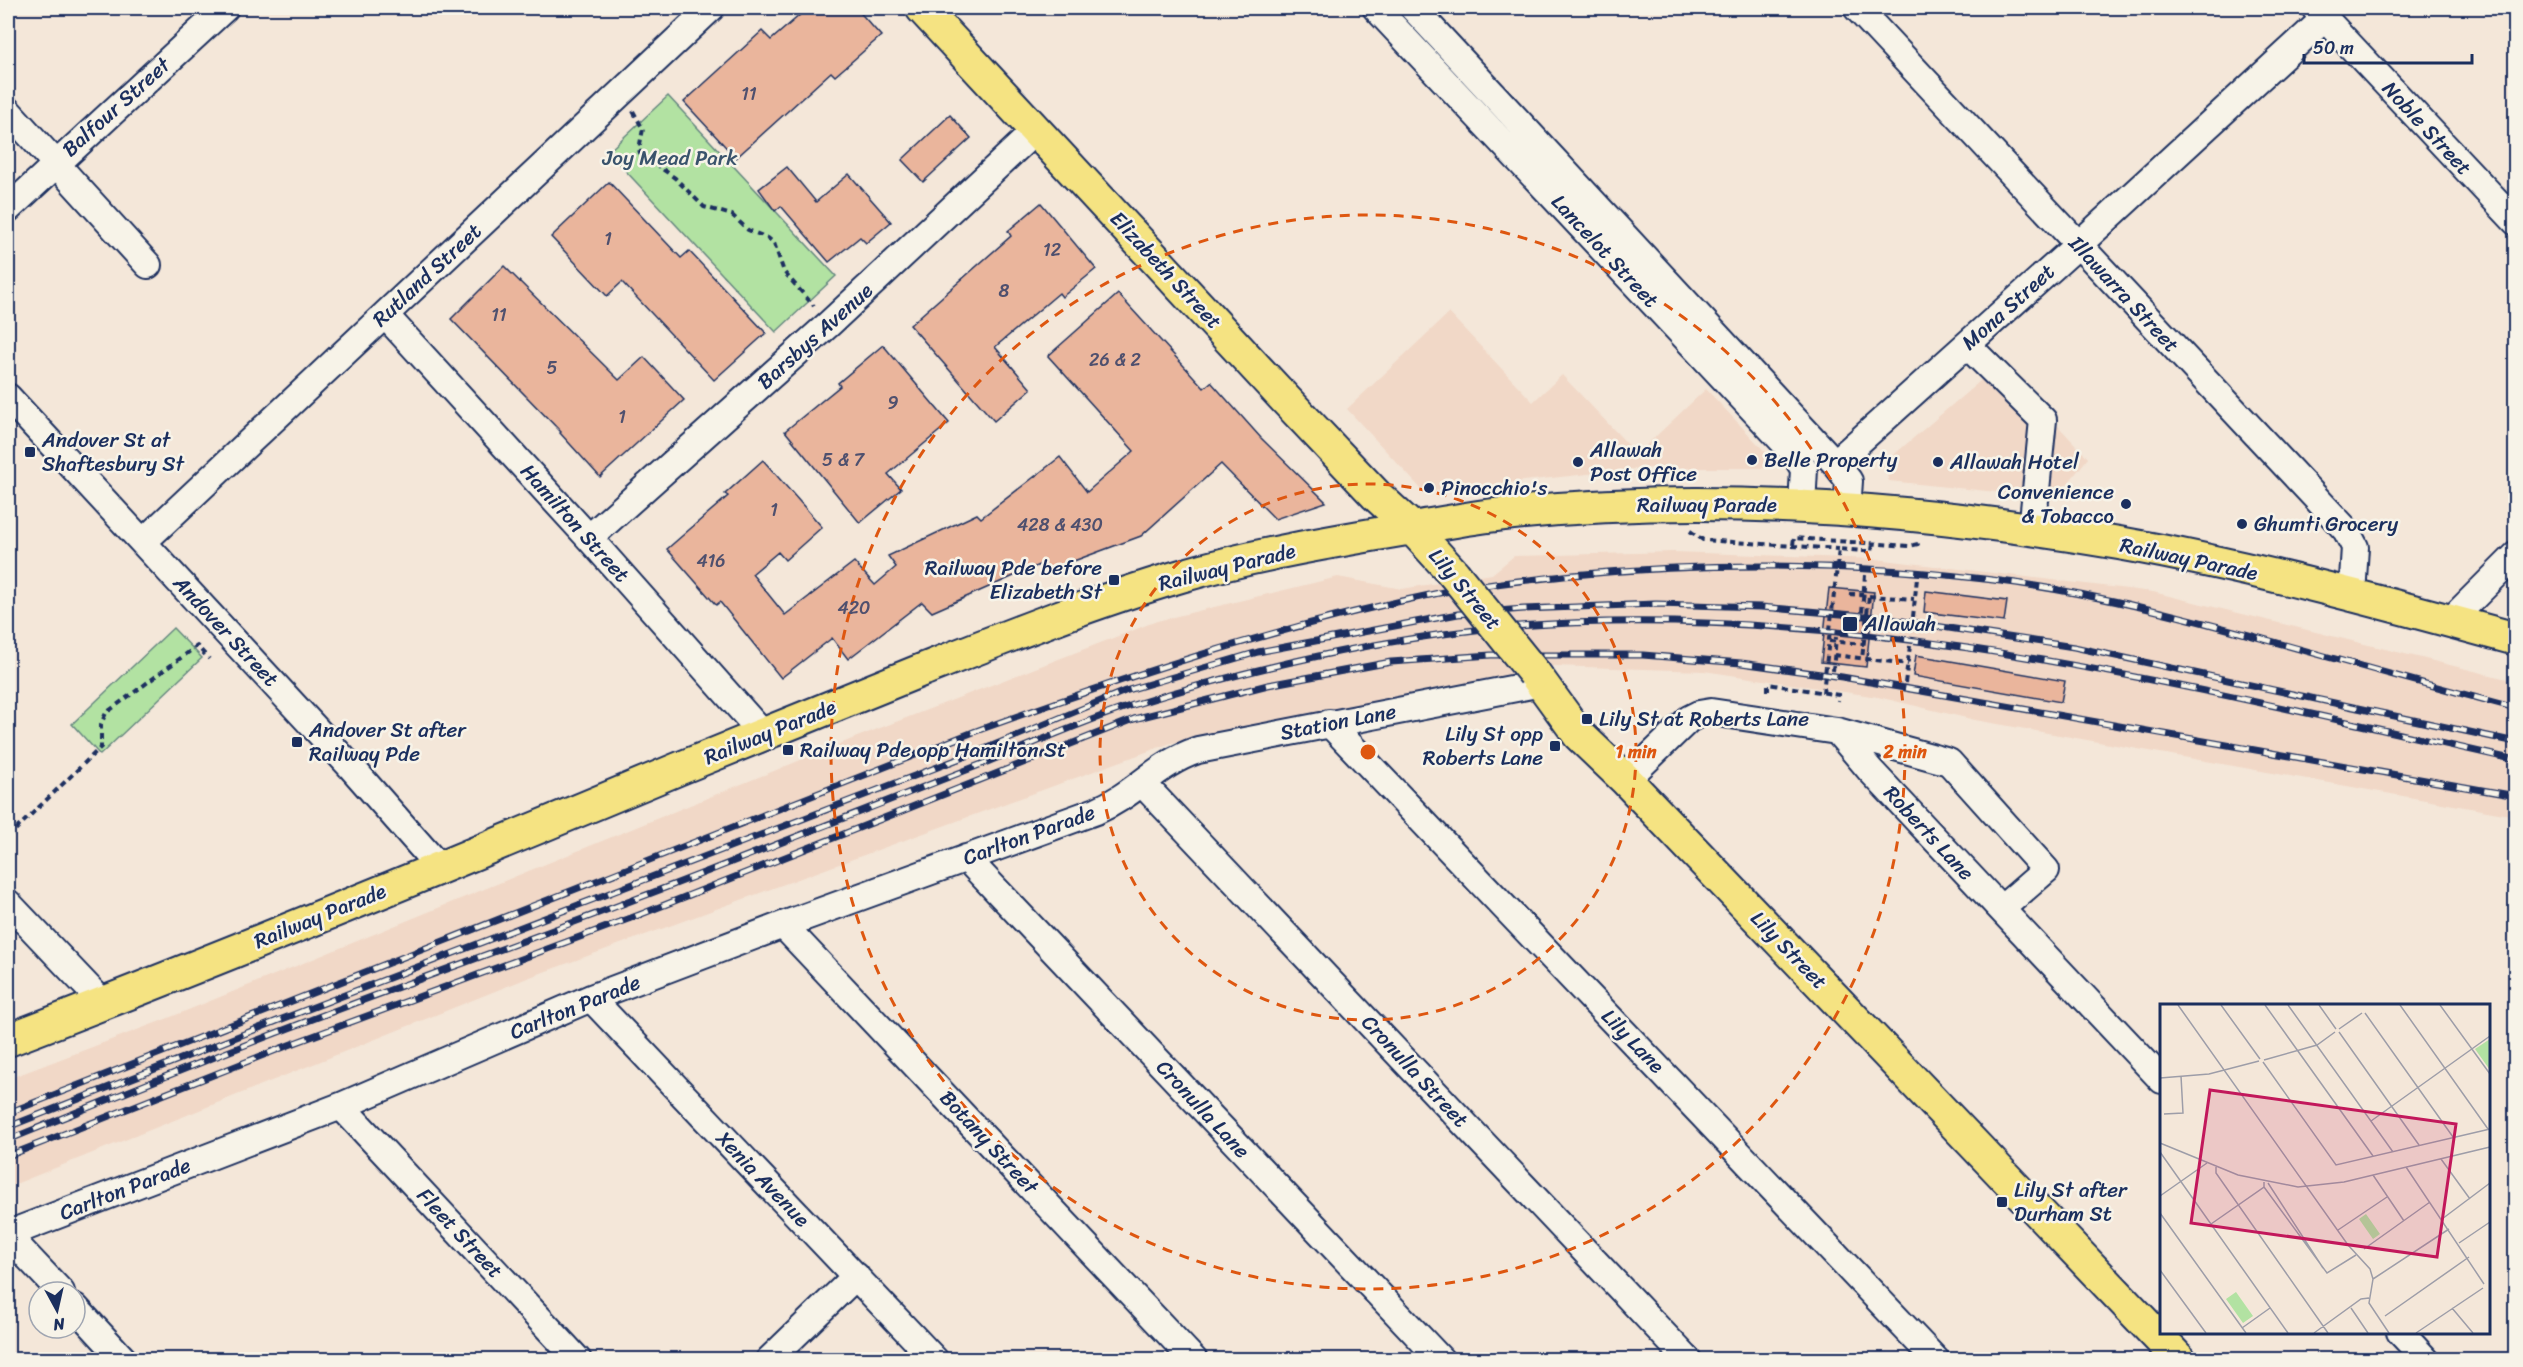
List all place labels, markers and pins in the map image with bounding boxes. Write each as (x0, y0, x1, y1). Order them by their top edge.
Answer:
place label: Andover St at Shaftesbury St (41, 421, 186, 483)
place label: Allawah Post Office (1589, 431, 1697, 493)
place label: Belle Property (1764, 441, 1898, 479)
place label: Allawah Hotel (1949, 443, 2080, 481)
marker: Andover St at Shaftesbury St (23, 445, 37, 459)
marker: Belle Property (1745, 453, 1759, 467)
marker: Allawah Post Office (1571, 455, 1585, 469)
marker: Allawah Hotel (1931, 455, 1945, 469)
place label: Pinocchio's (1441, 469, 1548, 507)
place label: Convenience & Tobacco (1998, 473, 2114, 535)
marker: Pinocchio's (1422, 481, 1436, 495)
marker: Convenience & Tobacco (2119, 497, 2133, 511)
place label: Ghumti Grocery (2254, 505, 2398, 543)
marker: Ghumti Grocery (2235, 517, 2249, 531)
place label: Railway Pde before Elizabeth St (925, 549, 1104, 611)
marker: Railway Pde before Elizabeth St (1107, 573, 1121, 587)
place label: Allawah (1863, 605, 1936, 643)
marker: Allawah (1841, 615, 1859, 633)
place label: Lily St at Roberts Lane (1599, 700, 1809, 738)
place label: Andover St after Railway Pde (308, 711, 467, 773)
marker: Lily St at Roberts Lane (1580, 712, 1594, 726)
place label: Lily St opp Roberts Lane (1423, 715, 1543, 777)
place label: Railway Pde opp Hamilton St (800, 731, 1066, 769)
marker: Andover St after Railway Pde (290, 735, 304, 749)
marker: Lily St opp Roberts Lane (1548, 739, 1562, 753)
centre of rings (1358, 742, 1378, 762)
marker: Railway Pde opp Hamilton St (781, 743, 795, 757)
place label: Lily St after Durham St (2014, 1171, 2128, 1233)
marker: Lily St after Durham St (1995, 1195, 2009, 1209)

